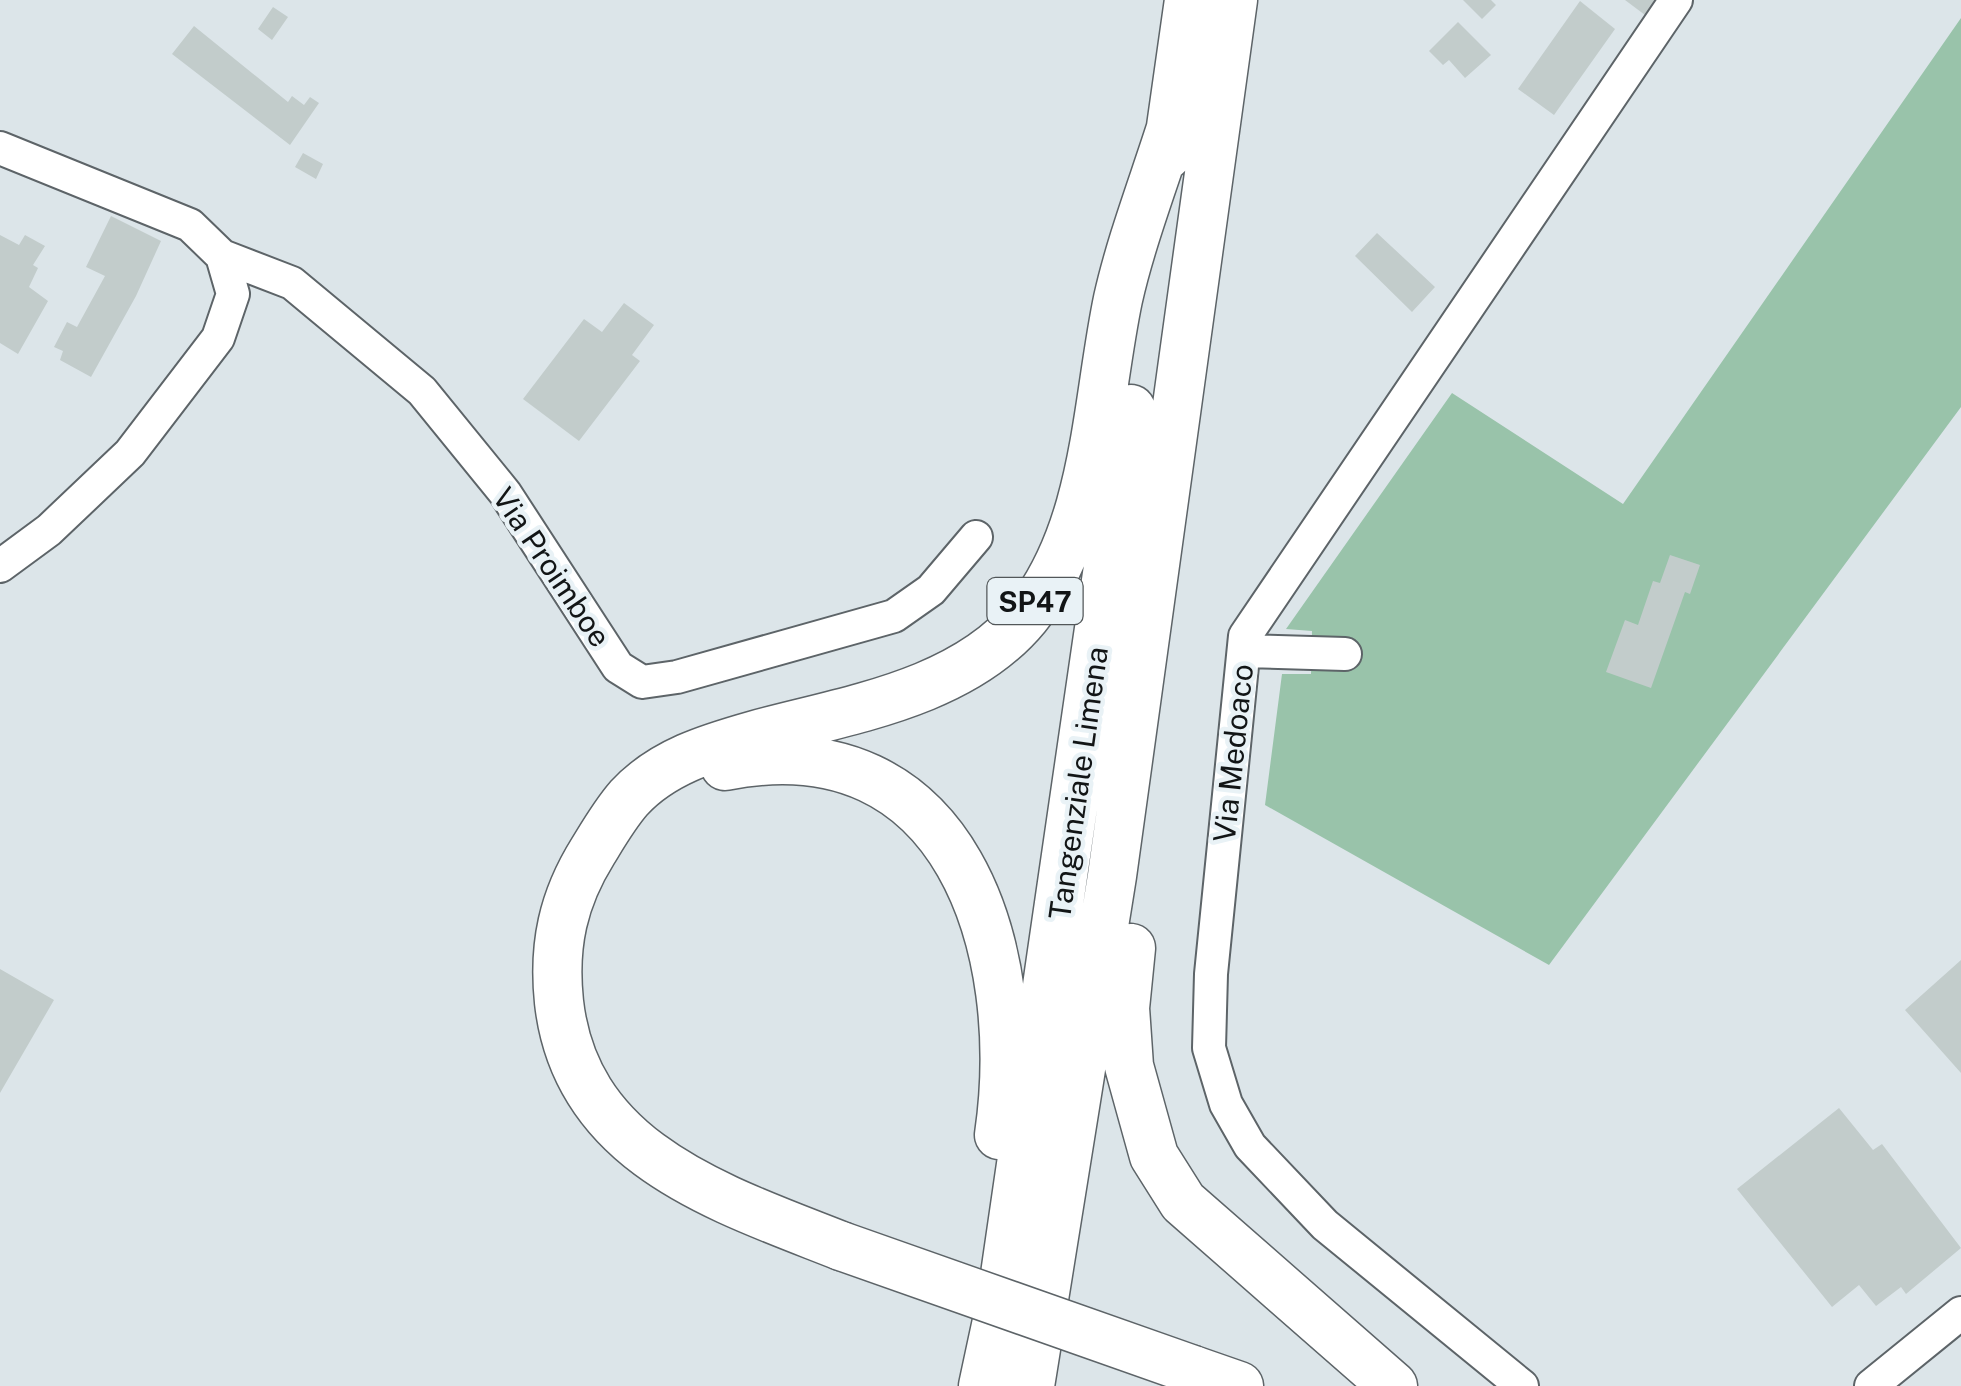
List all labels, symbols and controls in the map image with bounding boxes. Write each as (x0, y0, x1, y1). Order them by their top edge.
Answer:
street label: Via Proimboe (486, 480, 618, 654)
road number: SP47 (988, 578, 1082, 624)
street label: Tangenziale Limena (1041, 644, 1115, 922)
street label: Via Medoaco (1206, 662, 1260, 844)

